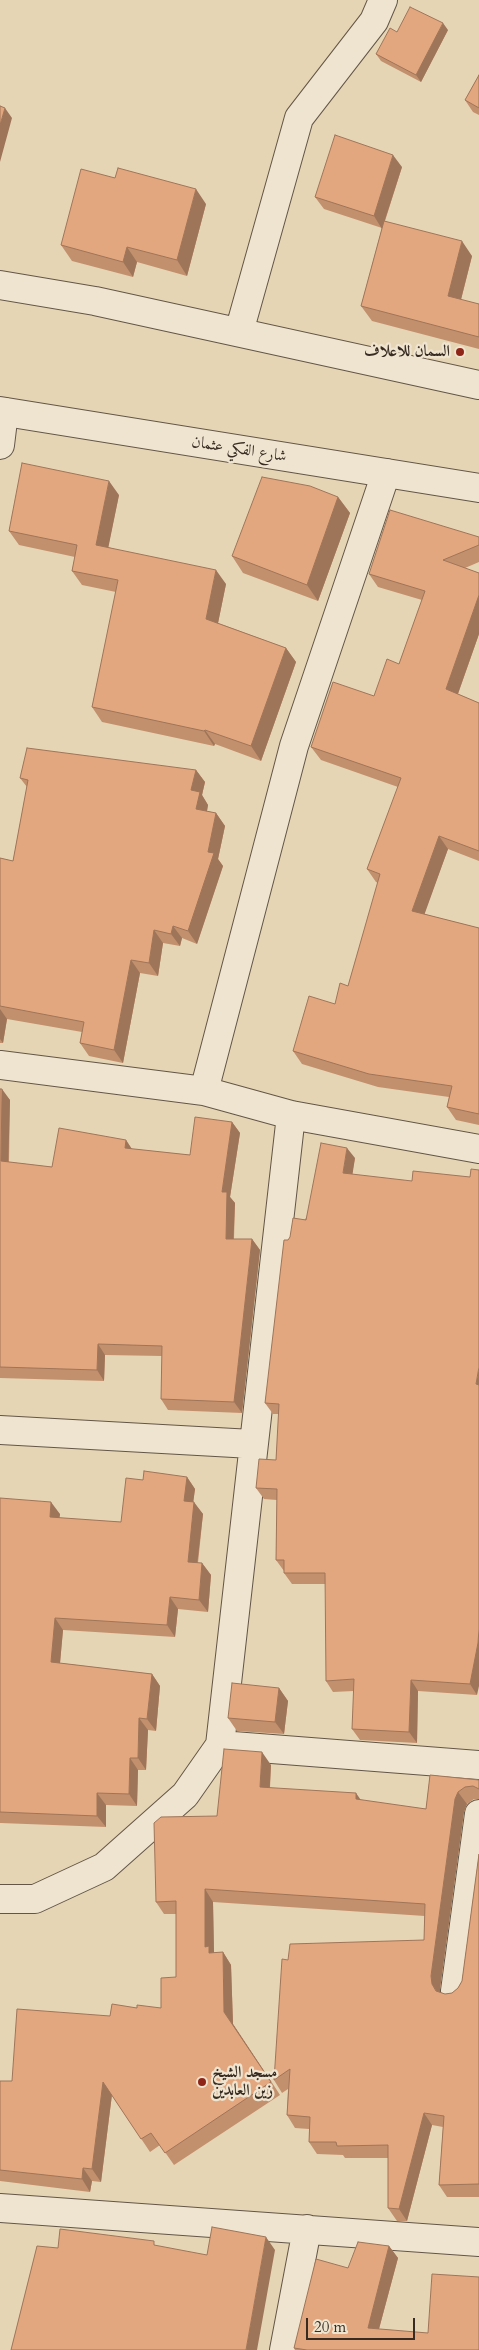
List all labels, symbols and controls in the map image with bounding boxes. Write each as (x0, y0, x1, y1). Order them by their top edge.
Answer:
place label: السمان للاعلاف (364, 342, 450, 362)
marker: السمان للاعلاف (454, 346, 466, 358)
street label: شارع الفكي عثمان (190, 433, 288, 467)
place label: مسجد الشيخ زين العابدين (212, 2063, 277, 2101)
marker: مسجد الشيخ زين العابدين (196, 2076, 208, 2088)
scale bar (309, 2308, 418, 2340)
text: 20 m (314, 2317, 346, 2337)

